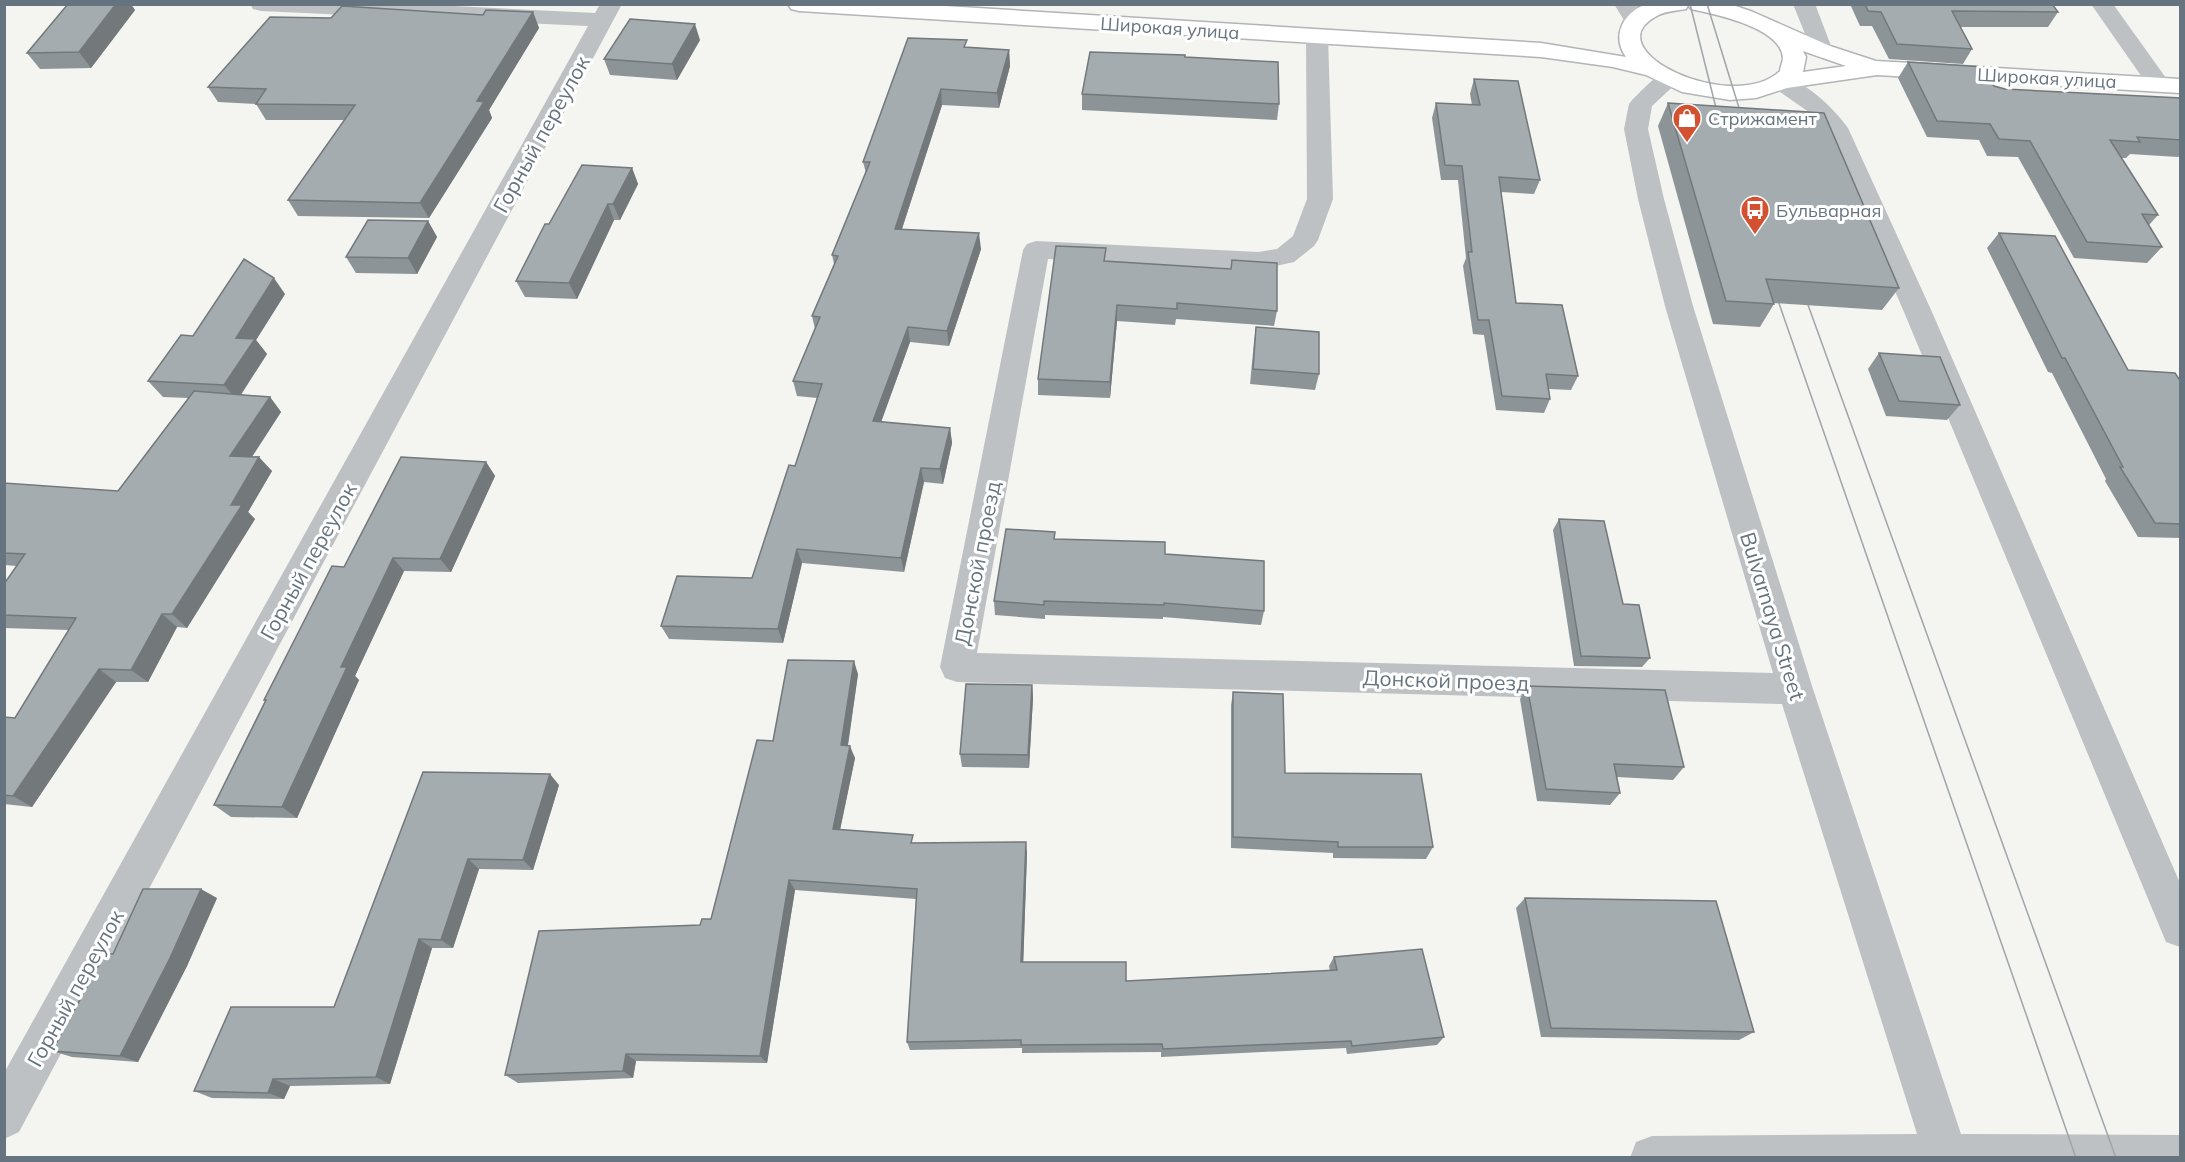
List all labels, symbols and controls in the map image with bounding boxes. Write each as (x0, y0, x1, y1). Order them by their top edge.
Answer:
street label: Широкая улица (1100, 12, 1240, 44)
street label: Горный переулок (487, 50, 595, 217)
street label: Широкая улица (1977, 63, 2117, 93)
shop icon: Стрижамент (1671, 102, 1703, 144)
place label: Стрижамент (1708, 107, 1818, 130)
bus stop icon: Бульварная (1739, 194, 1771, 236)
place label: Бульварная (1776, 199, 1881, 222)
street label: Горный переулок (254, 477, 362, 644)
street label: Донской проезд (948, 479, 1006, 647)
street label: Bulvarnaya Street (1735, 529, 1811, 703)
street label: Донской проезд (1362, 664, 1530, 696)
street label: Горный переулок (21, 904, 129, 1071)

